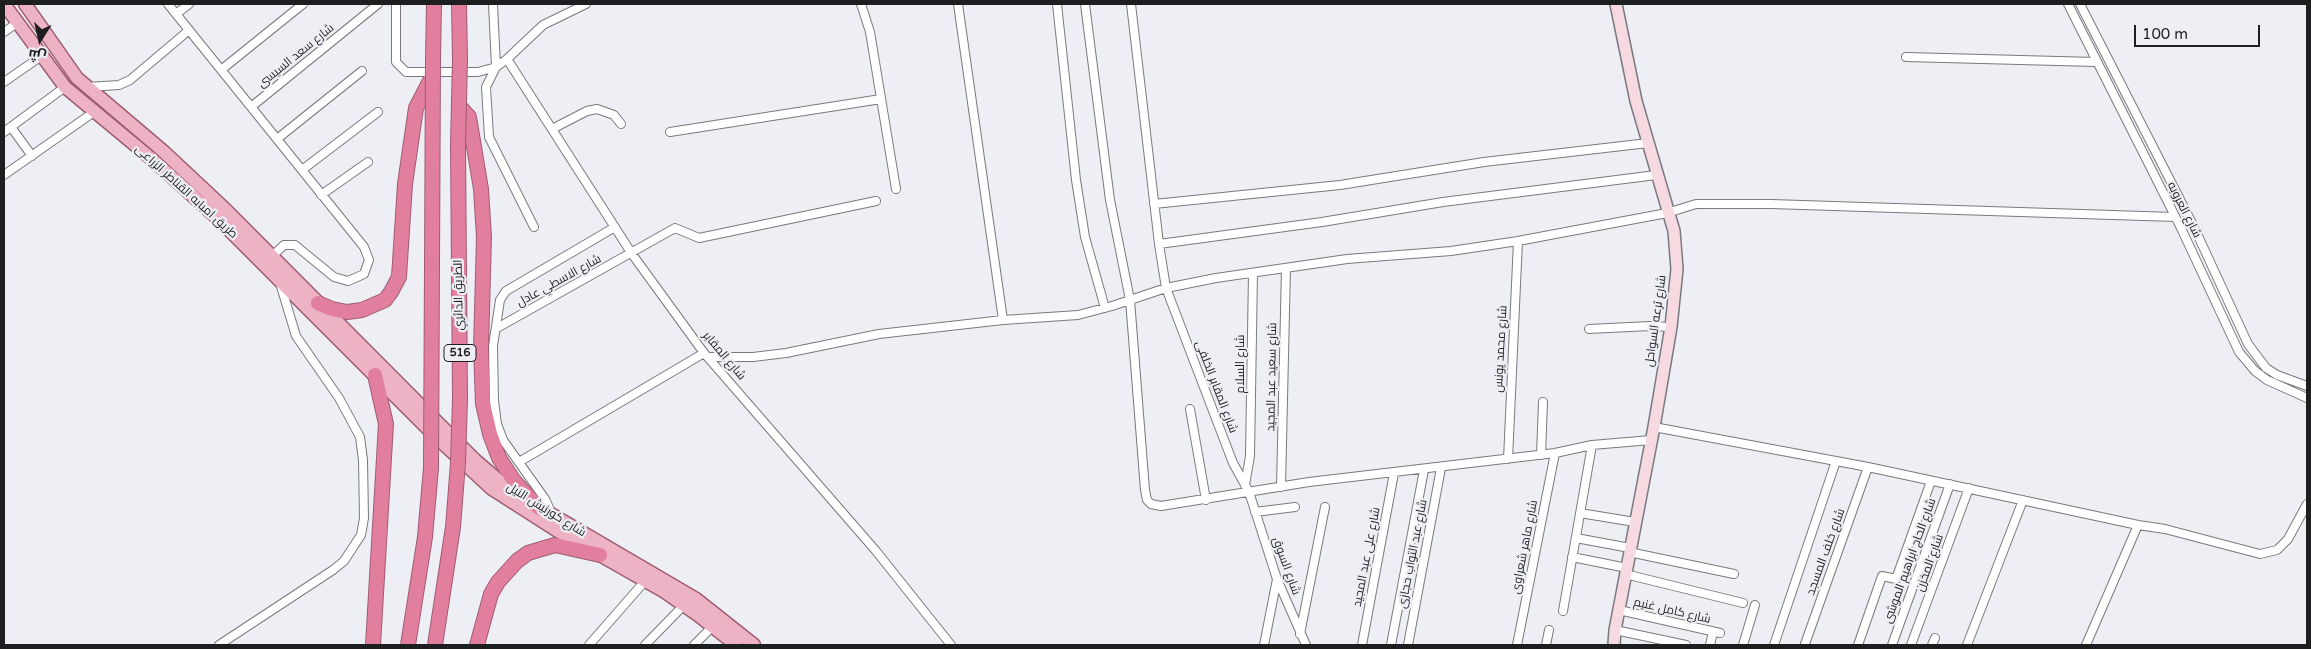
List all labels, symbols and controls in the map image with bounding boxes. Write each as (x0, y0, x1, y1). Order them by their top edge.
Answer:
north arrow (15, 15, 65, 65)
scale bar (2136, 15, 2262, 47)
street label: شارع سعد السيسى (255, 21, 337, 91)
text: 100 m (2142, 25, 2188, 43)
text: ش (27, 45, 48, 65)
street label: طريق امبابه القناطر الزراعى (132, 142, 240, 242)
street label: شارع العروبه (2164, 180, 2204, 240)
street label: شارع الاسطي عادل (514, 252, 604, 310)
street label: الطريق الدائري (451, 259, 467, 331)
street label: شارع ترعه السواحل (1642, 274, 1670, 368)
street label: شارع محمد يونس (1492, 305, 1510, 393)
street label: شارع سعيد عبد المجيد (1264, 322, 1280, 432)
street label: شارع المقابر (700, 329, 748, 383)
street label: شارع السلام (1234, 335, 1248, 393)
street label: شارع المقابر الخلفى (1192, 339, 1240, 435)
road number: 516 (444, 344, 476, 362)
street label: شارع كورنيش النيل (504, 480, 588, 540)
street label: شارع الحاج ابراهيم الموشى (1881, 496, 1939, 626)
street label: شارع عبد التواب حجازى (1395, 498, 1431, 610)
street label: شارع ماهر شعراوى (1509, 499, 1541, 595)
street label: شارع على عبد المجيد (1350, 506, 1384, 608)
street label: شارع خلف المسجد (1804, 507, 1848, 597)
street label: شارع المخزن (1913, 532, 1947, 594)
street label: شارع السوق (1269, 535, 1303, 597)
street label: شارع كامل غنيم (1632, 595, 1712, 627)

